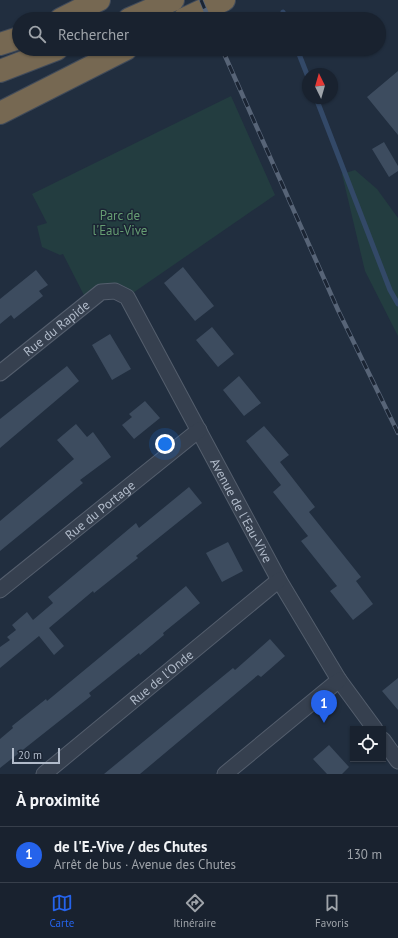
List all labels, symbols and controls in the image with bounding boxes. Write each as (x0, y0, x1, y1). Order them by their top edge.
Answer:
search box (12, 12, 386, 56)
icon: search (26, 23, 48, 45)
text: Rechercher (58, 25, 129, 44)
north arrow (302, 68, 338, 104)
park label: Parc de l'Eau-Vive (93, 207, 147, 239)
street label: Rue du Rapide (19, 296, 93, 360)
your location (155, 434, 175, 454)
street label: Avenue de l'Eau-Vive (207, 455, 277, 565)
street label: Rue du Portage (61, 476, 138, 543)
street label: Rue de l'Onde (126, 646, 197, 708)
pin: 1 (311, 690, 337, 723)
map controls (350, 726, 386, 762)
button: locate (350, 726, 386, 762)
scale bar (12, 746, 60, 765)
text: 20 m (18, 748, 42, 762)
text: À proximité (16, 789, 100, 811)
text: de l'E.-Vive / des Chutes (54, 837, 207, 856)
text: 1 (25, 846, 33, 863)
text: 130 m (347, 846, 382, 863)
text: Arrêt de bus · Avenue des Chutes (54, 856, 236, 873)
tab: Carte (49, 892, 74, 930)
tab: Itinéraire (173, 892, 216, 930)
tab: Favoris (315, 892, 349, 930)

